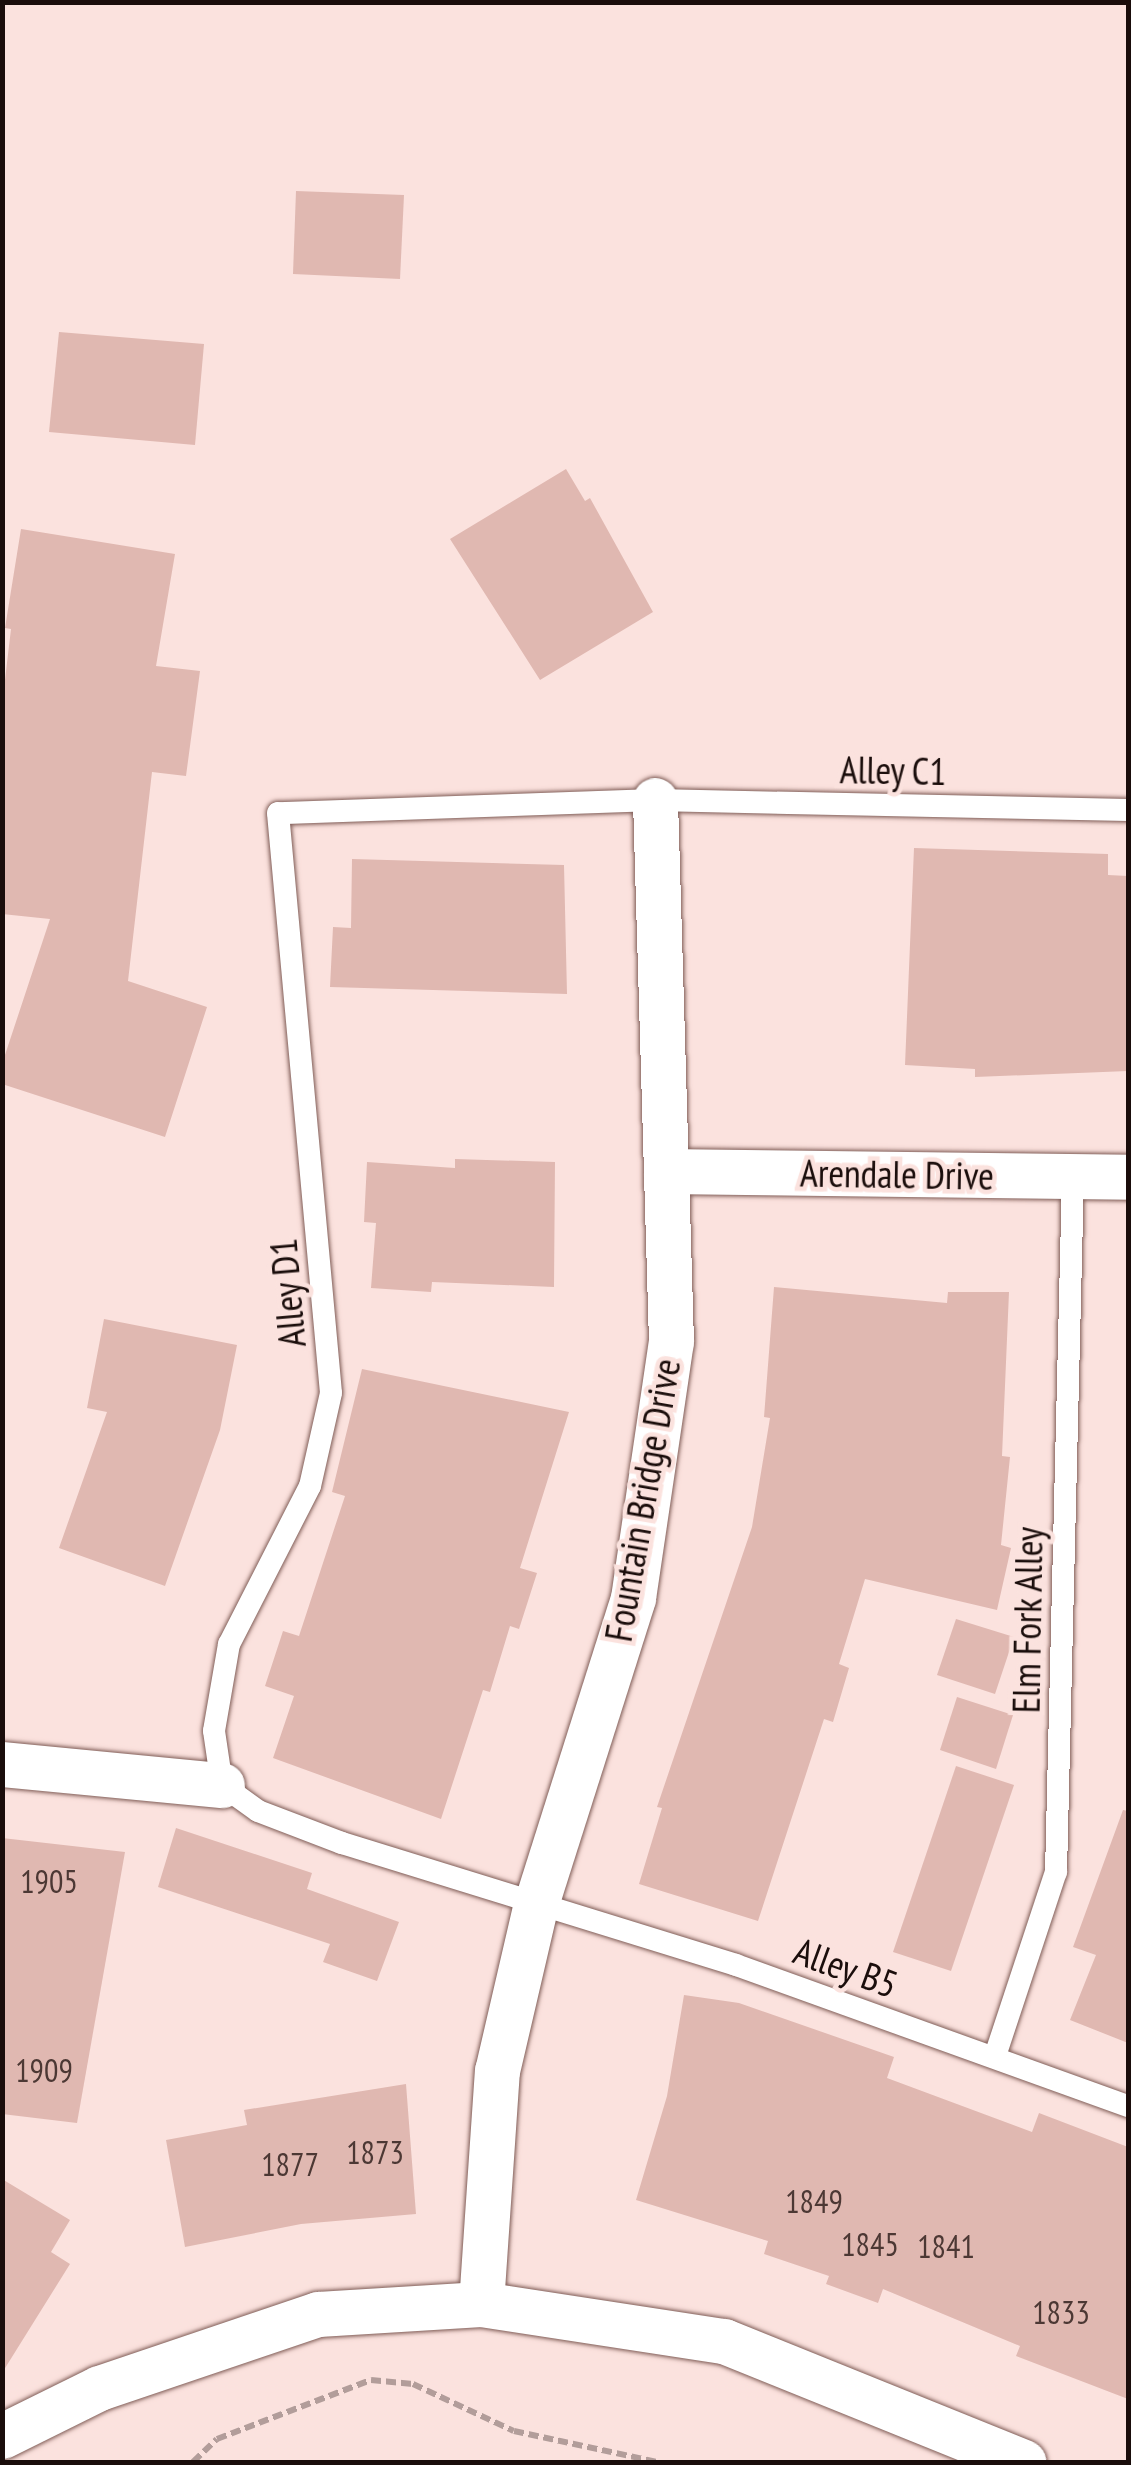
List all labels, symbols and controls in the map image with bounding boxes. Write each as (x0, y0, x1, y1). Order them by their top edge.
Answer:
street label: Alley C1 (839, 746, 947, 794)
street label: Arendale Drive (800, 1150, 994, 1198)
street label: Alley D1 (259, 1236, 315, 1350)
street label: Fountain Bridge Drive (595, 1355, 689, 1645)
street label: Elm Fork Alley (1003, 1525, 1051, 1715)
house number: 1905 (20, 1862, 78, 1900)
street label: Alley B5 (787, 1927, 905, 2007)
house number: 1909 (15, 2051, 73, 2089)
house number: 1873 (346, 2133, 404, 2171)
house number: 1877 (261, 2145, 319, 2183)
house number: 1849 (785, 2182, 843, 2220)
house number: 1845 (841, 2225, 899, 2263)
house number: 1841 (917, 2227, 975, 2265)
house number: 1833 (1032, 2293, 1090, 2331)

